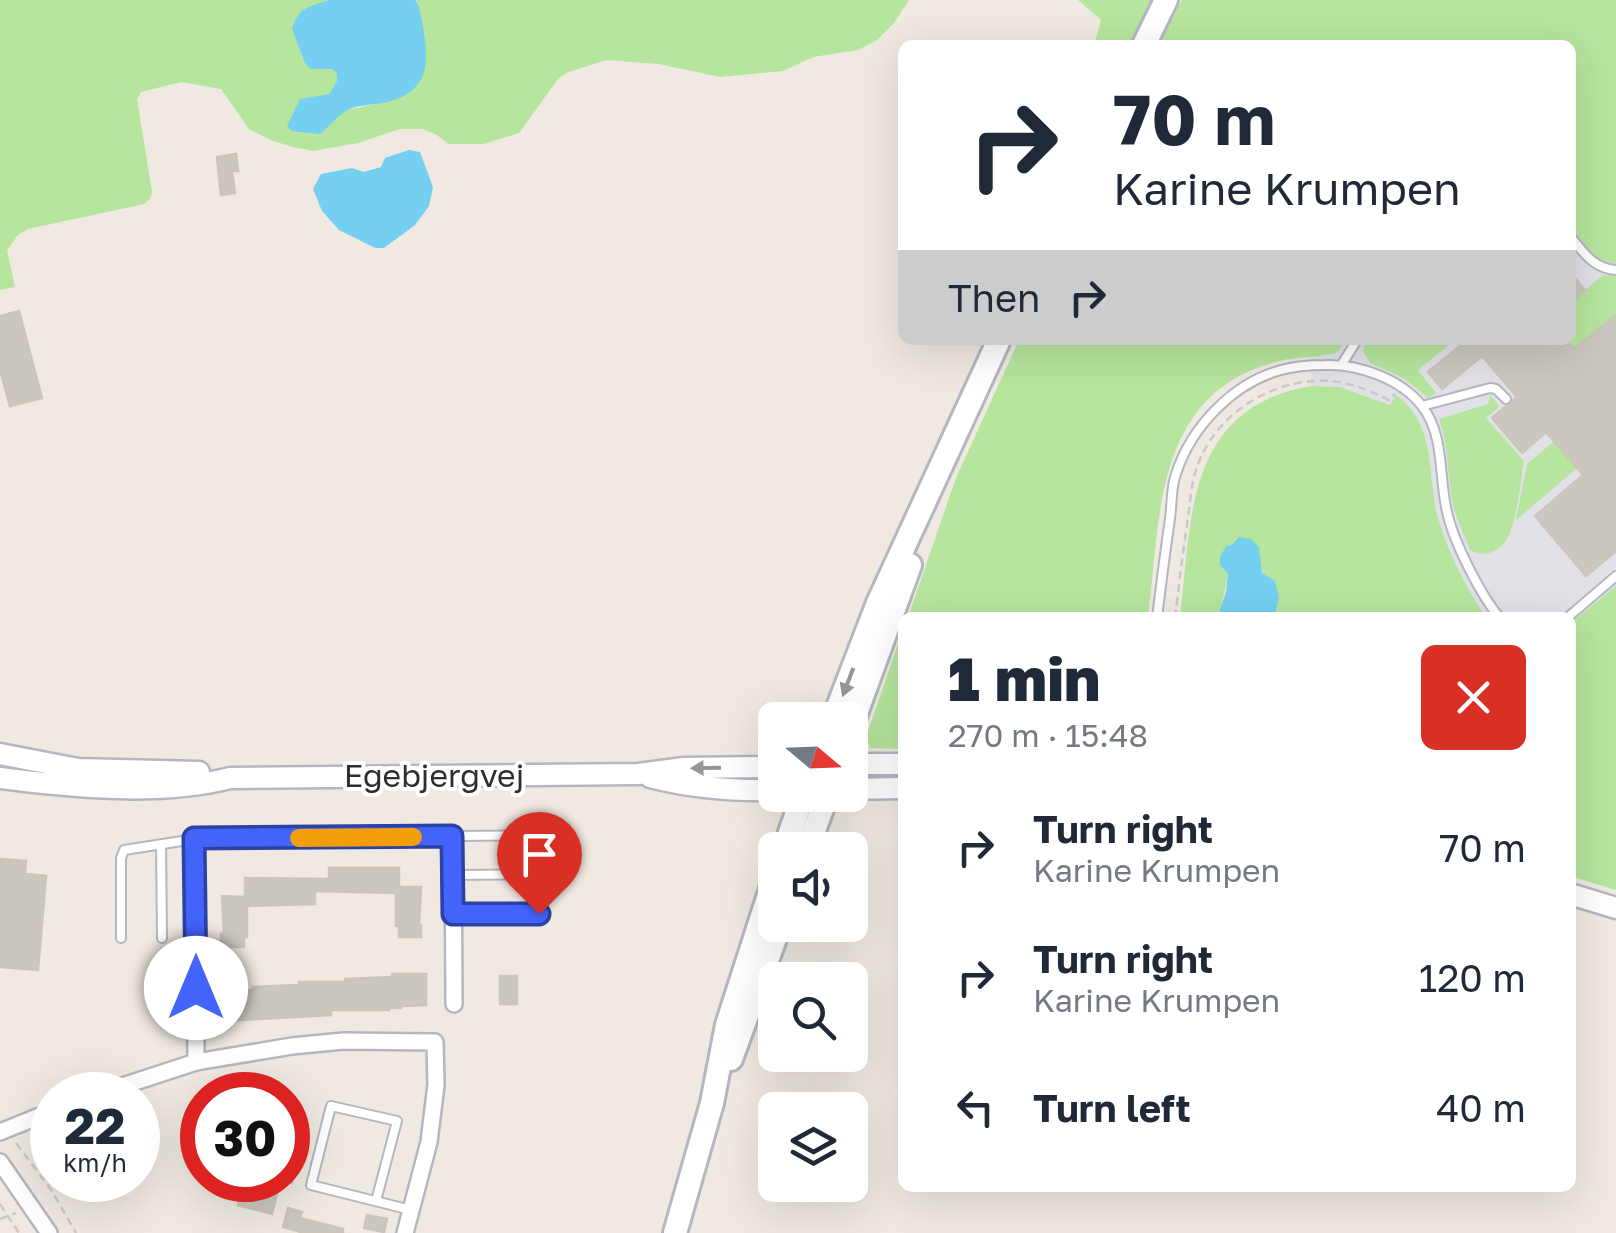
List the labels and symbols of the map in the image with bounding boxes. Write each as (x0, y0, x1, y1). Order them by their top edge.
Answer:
one-way arrow (839, 667, 855, 697)
north arrow (758, 702, 868, 812)
street label: Egebjergvej (344, 756, 524, 794)
one-way arrow (690, 760, 722, 776)
pin (497, 812, 582, 915)
position arrow (144, 936, 248, 1040)
speed limit sign: 30 (180, 1072, 310, 1202)

